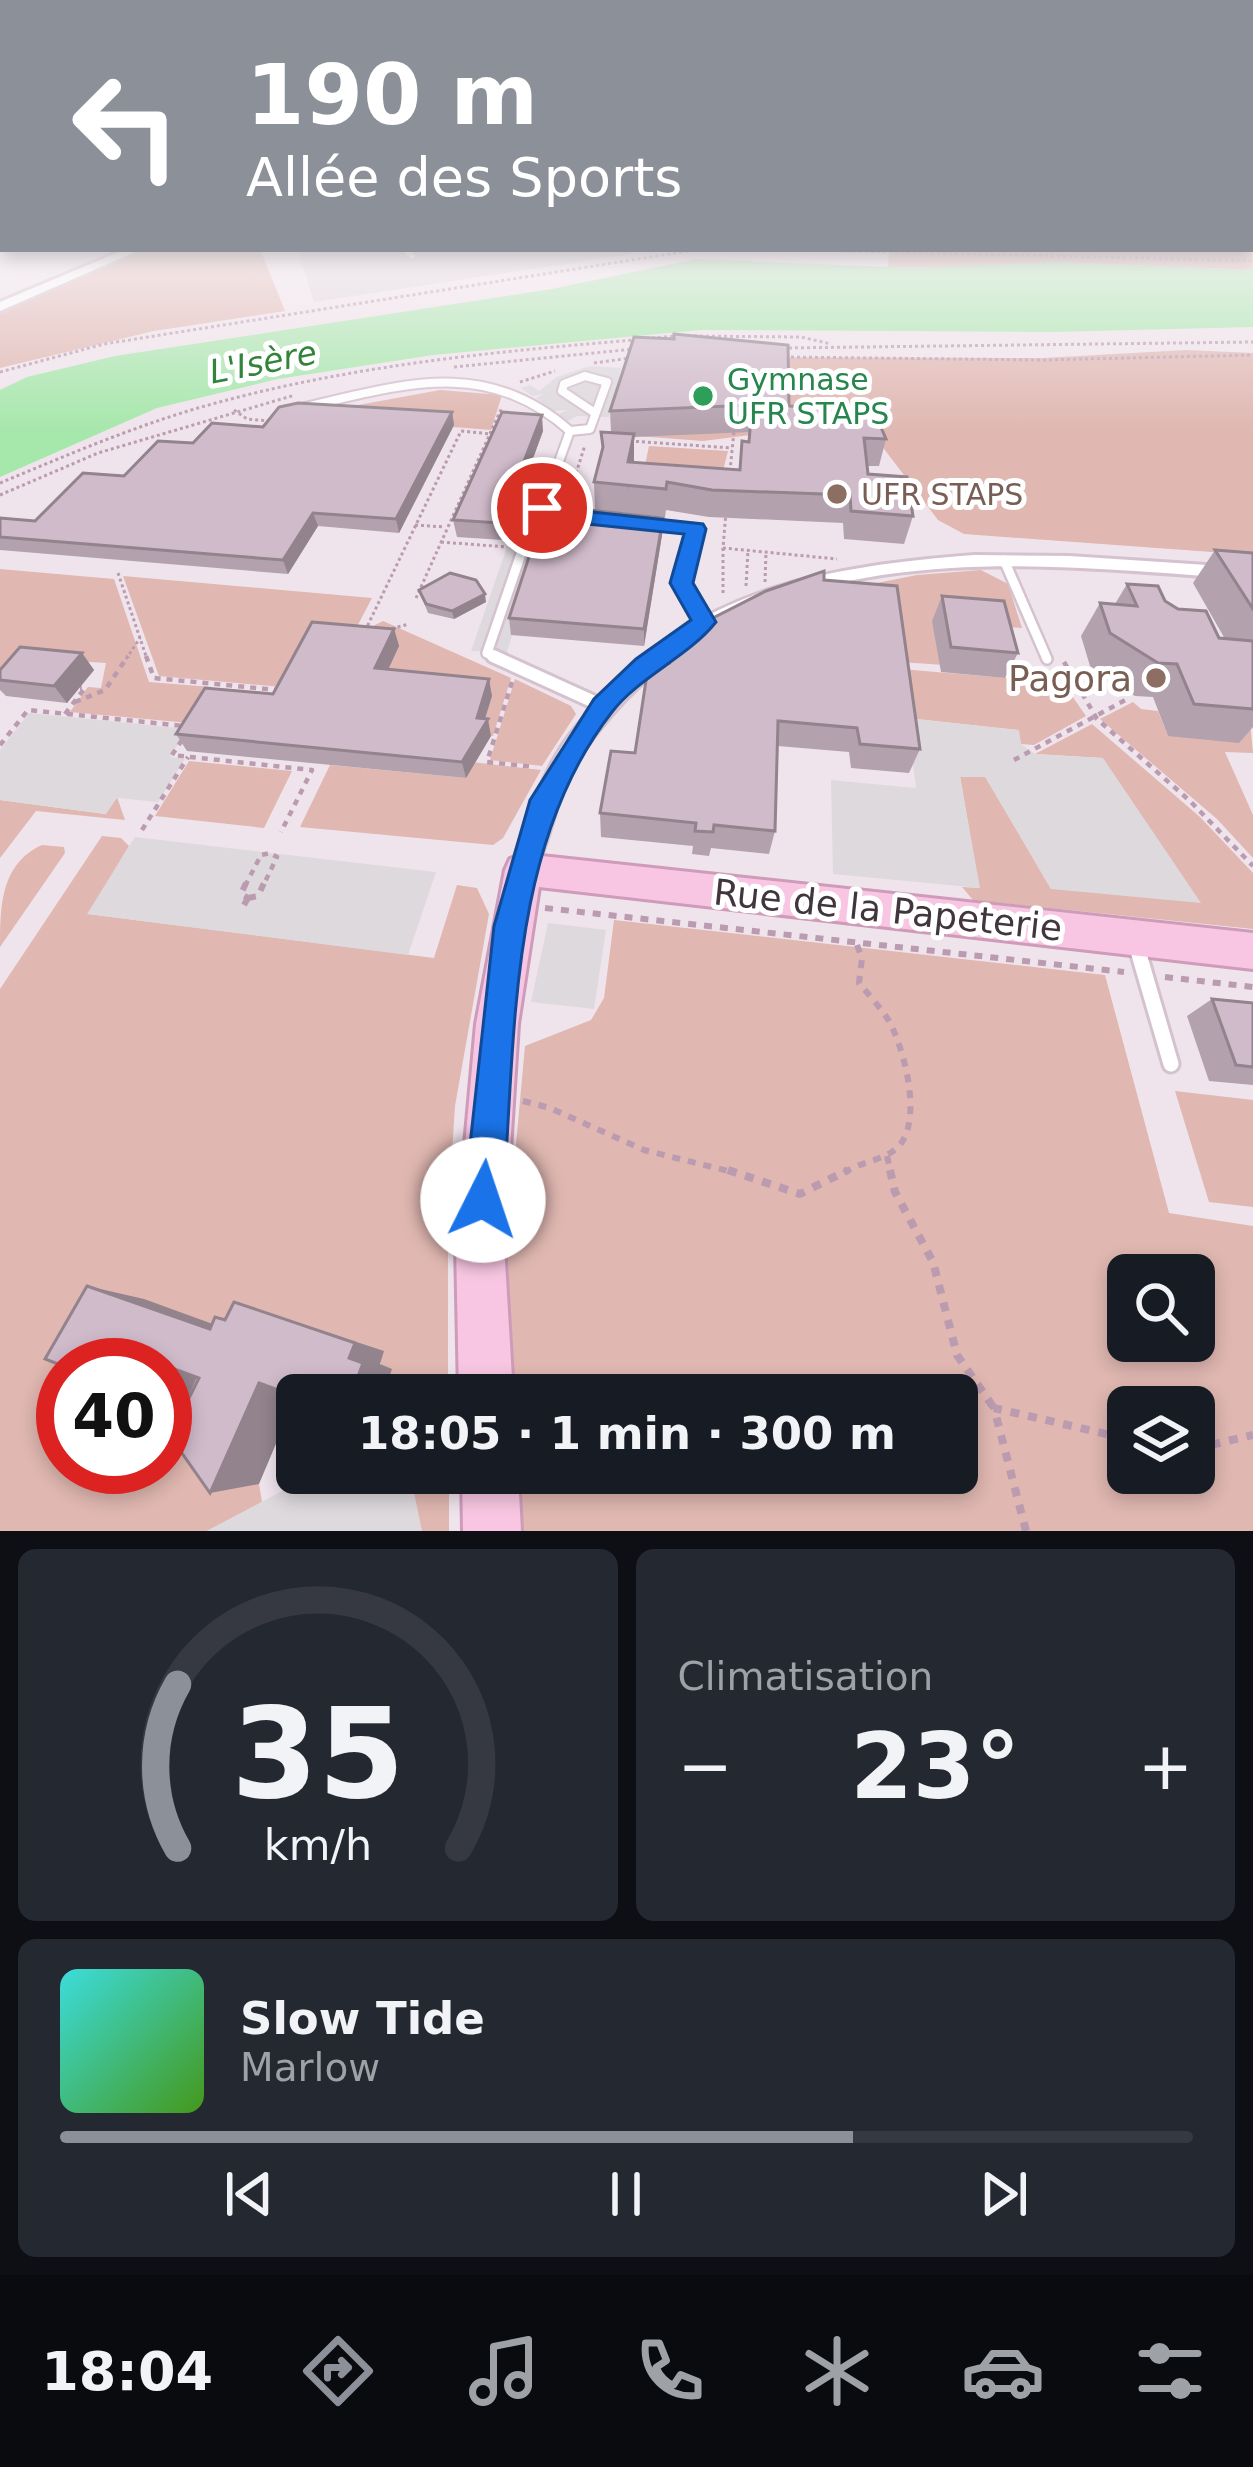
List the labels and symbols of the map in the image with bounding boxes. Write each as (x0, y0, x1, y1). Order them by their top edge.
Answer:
water label: L'Isère (206, 333, 320, 391)
place label: Gymnase UFR STAPS (727, 362, 889, 431)
marker: Gymnase UFR STAPS (690, 383, 716, 409)
pin (491, 457, 593, 559)
place label: UFR STAPS (861, 477, 1023, 512)
marker: UFR STAPS (824, 481, 850, 507)
place label: Pagora (1008, 658, 1132, 699)
marker: Pagora (1143, 665, 1169, 691)
street label: Rue de la Papeterie (712, 871, 1064, 949)
position arrow (420, 1137, 546, 1263)
speed limit sign: 40 (36, 1338, 192, 1494)

